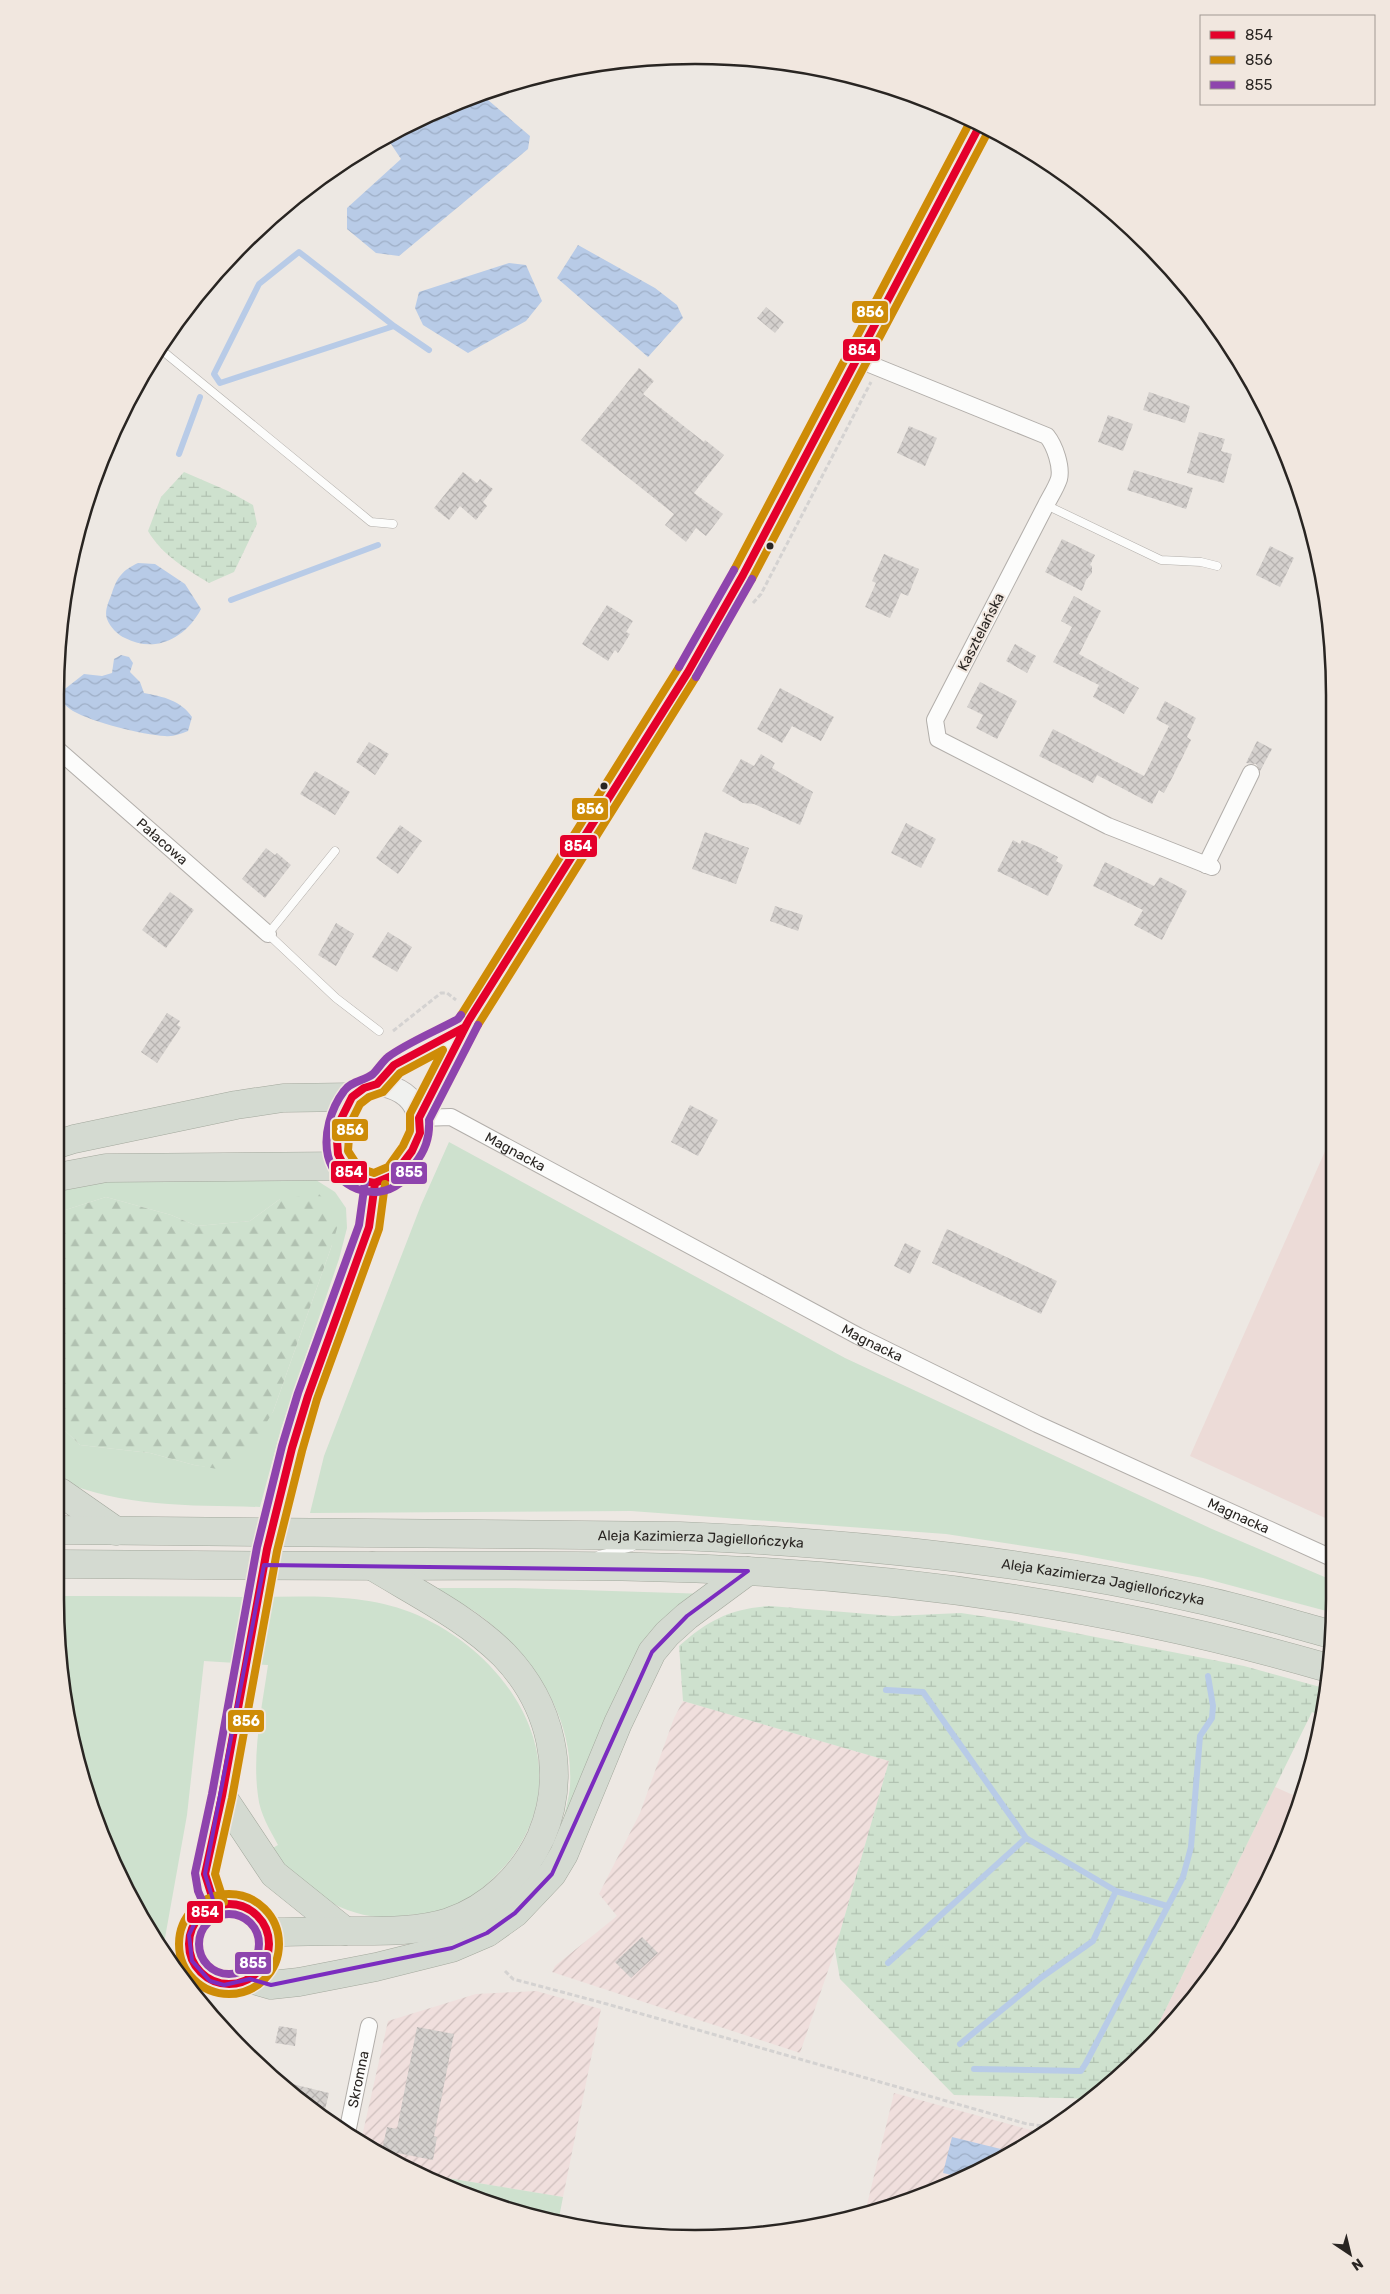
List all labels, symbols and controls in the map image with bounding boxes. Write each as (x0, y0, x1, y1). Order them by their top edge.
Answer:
legend (1200, 15, 1375, 105)
text: 854 (1245, 26, 1273, 44)
text: 856 (1245, 51, 1273, 69)
text: 855 (1245, 76, 1272, 94)
line badge: 856 (851, 300, 889, 324)
text: 856 (856, 304, 884, 321)
line badge: 854 (842, 338, 881, 362)
text: 854 (848, 342, 876, 359)
unlabelled marker (765, 541, 775, 551)
street label: Kasztelańska (954, 590, 1008, 674)
unlabelled marker (599, 781, 609, 791)
line badge: 856 (571, 797, 609, 821)
text: 856 (576, 801, 604, 818)
street label: Pałacowa (133, 814, 191, 868)
line badge: 854 (559, 834, 598, 858)
text: 854 (564, 838, 592, 855)
line badge: 856 (331, 1118, 369, 1142)
text: 856 (336, 1122, 364, 1139)
street label: Magnacka (482, 1128, 548, 1175)
line badge: 854 (330, 1160, 368, 1184)
line badge: 855 (390, 1161, 428, 1185)
text: 854 (335, 1164, 363, 1181)
text: 855 (395, 1164, 423, 1181)
street label: Magnacka (839, 1320, 906, 1365)
street label: Magnacka (1205, 1494, 1272, 1537)
street label: Aleja Kazimierza Jagiellończyka (598, 1527, 804, 1551)
street label: Aleja Kazimierza Jagiellończyka (1000, 1555, 1206, 1609)
line badge: 856 (227, 1709, 265, 1733)
text: 856 (232, 1713, 260, 1730)
line badge: 854 (186, 1900, 224, 1924)
text: 854 (191, 1904, 219, 1921)
line badge: 855 (234, 1951, 272, 1975)
text: 855 (239, 1955, 267, 1972)
street label: Skromna (344, 2049, 372, 2109)
north arrow (1325, 2229, 1375, 2279)
text: N (1348, 2254, 1366, 2274)

